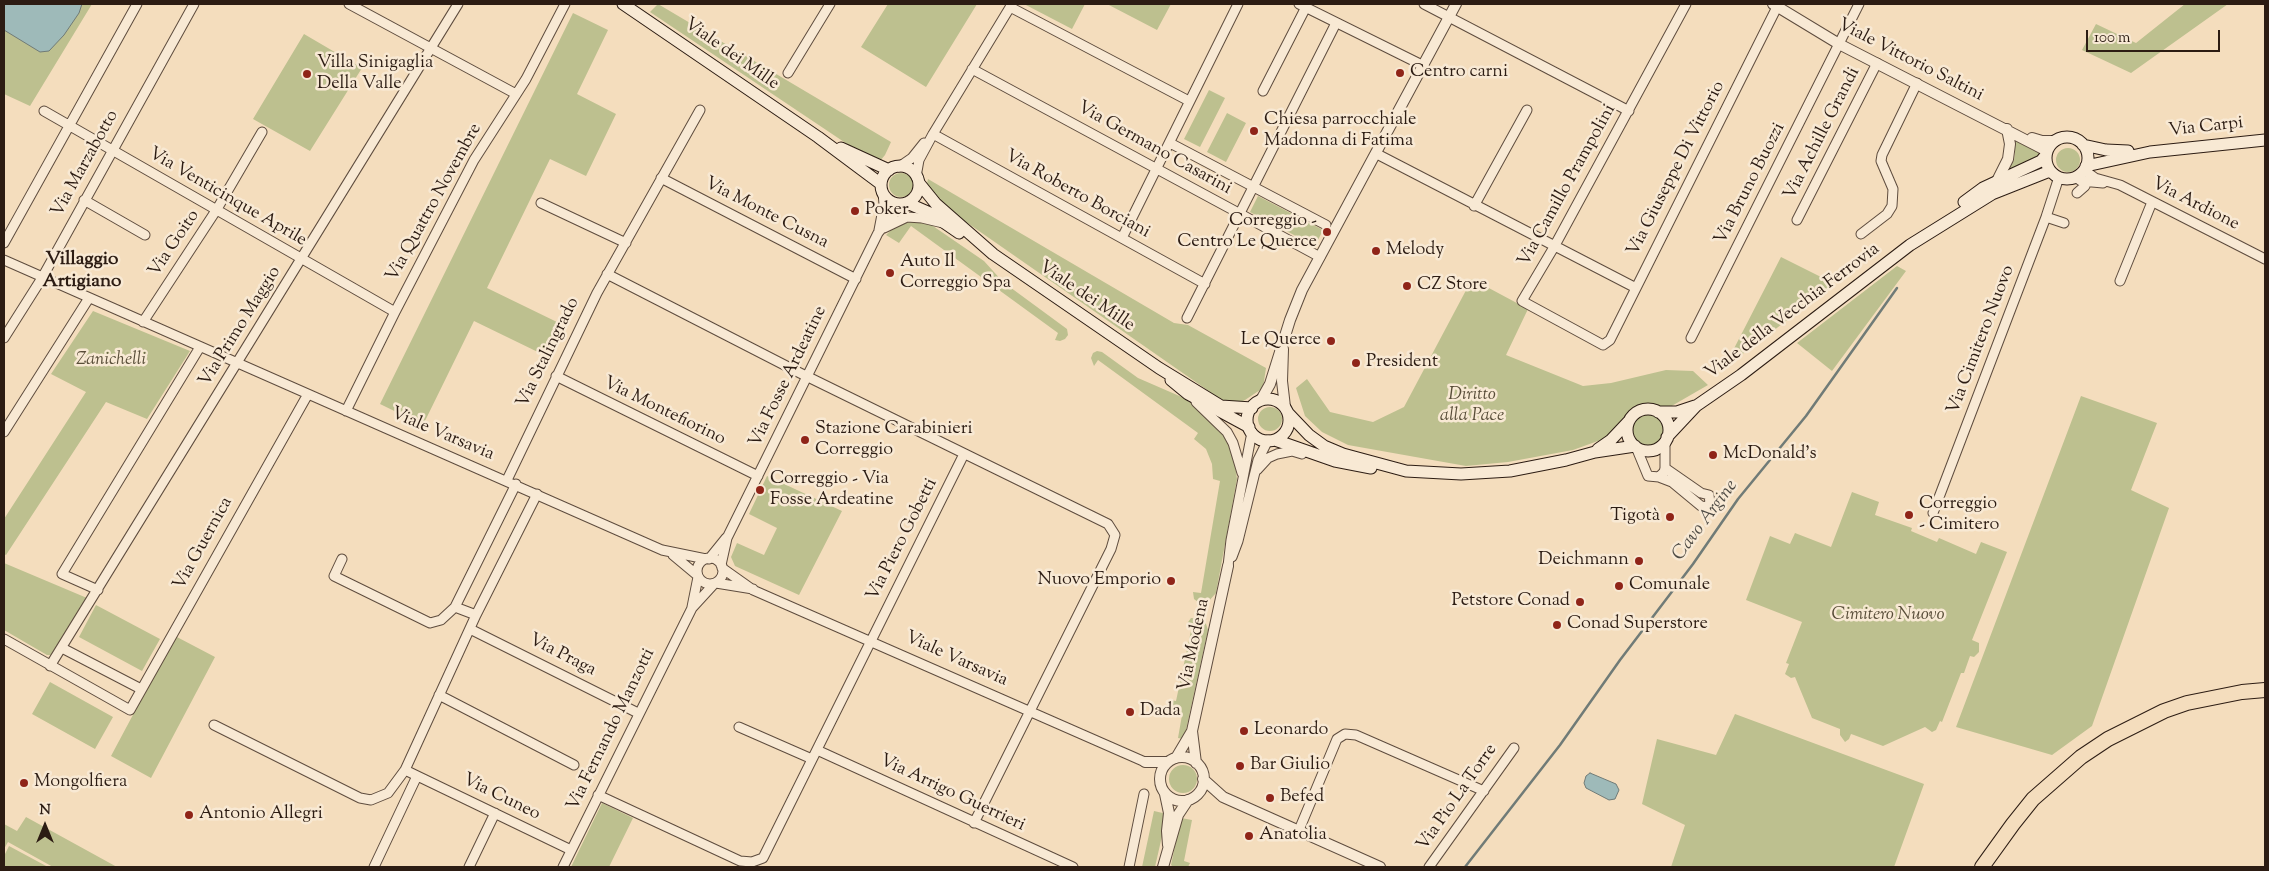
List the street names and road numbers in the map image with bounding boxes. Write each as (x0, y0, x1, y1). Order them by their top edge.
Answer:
street label: Viale dei Mille (679, 14, 783, 96)
street label: Viale Vittorio Saltini (1833, 15, 1987, 107)
street label: Via Achille Grandi (1780, 64, 1866, 204)
street label: Via Giuseppe Di Vittorio (1623, 78, 1731, 260)
street label: Via Germano Casarini (1073, 98, 1235, 200)
street label: Via Camillo Prampolini (1514, 101, 1622, 271)
street label: Via Marzabotto (48, 107, 124, 221)
street label: Via Carpi (2168, 113, 2244, 143)
street label: Via Quattro Novembre (383, 120, 487, 286)
street label: Via Bruno Buozzi (1711, 120, 1791, 248)
street label: Via Venticinque Aprile (144, 144, 310, 252)
street label: Via Roberto Borciani (1001, 146, 1153, 244)
street label: Via Monte Cusna (700, 173, 832, 255)
street label: Via Ardione (2148, 174, 2242, 236)
street label: Via Goito (145, 206, 205, 282)
street label: Viale della Vecchia Ferrovia (1701, 239, 1885, 385)
street label: Viale dei Mille (1034, 257, 1138, 337)
street label: Via Primo Maggio (195, 263, 287, 391)
street label: Via Cimitero Nuovo (1944, 263, 2020, 417)
street label: Via Stalingrado (513, 294, 585, 412)
street label: Via Fosse Ardeatine (745, 303, 833, 451)
street label: Via Montefiorino (599, 373, 729, 451)
street label: Viale Varsavia (387, 404, 497, 466)
street label: Via Piero Gobetti (863, 475, 943, 605)
street label: Via Guernica (170, 494, 238, 594)
street label: Via Modena (1175, 597, 1215, 693)
street label: Viale Varsavia (901, 628, 1011, 692)
street label: Via Praga (525, 630, 599, 682)
street label: Via Fernando Manzotti (563, 645, 661, 815)
street label: Via Pio La Torre (1413, 741, 1503, 855)
street label: Via Arrigo Guerrieri (876, 751, 1028, 837)
street label: Via Cuneo (459, 770, 543, 826)

